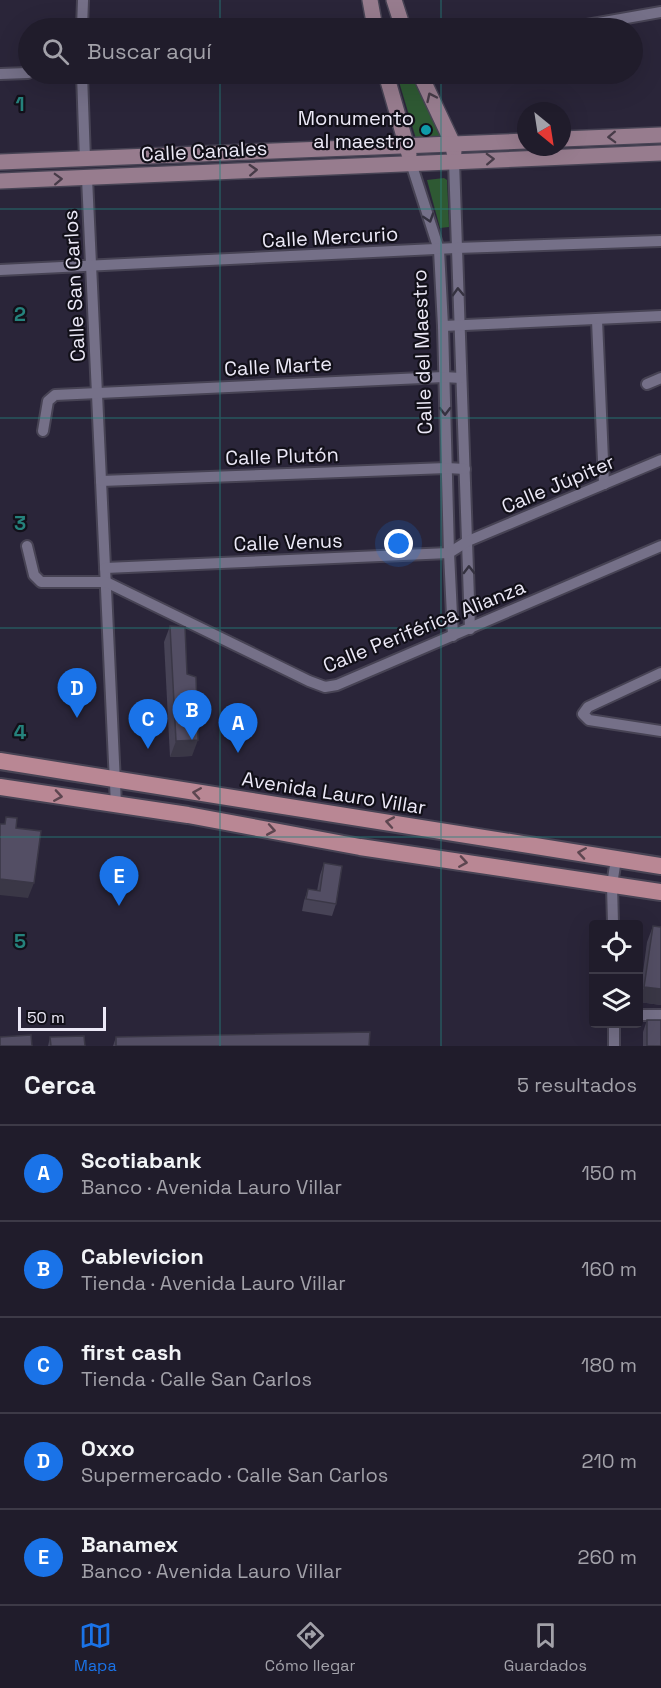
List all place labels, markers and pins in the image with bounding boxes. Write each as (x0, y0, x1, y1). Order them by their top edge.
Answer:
place label: Monumento al maestro (298, 105, 414, 154)
marker: Monumento al maestro (419, 123, 433, 137)
pin: D (58, 668, 97, 718)
pin: B (172, 690, 212, 740)
pin: C (128, 700, 168, 749)
pin: A (218, 704, 258, 753)
pin: E (100, 856, 138, 906)

